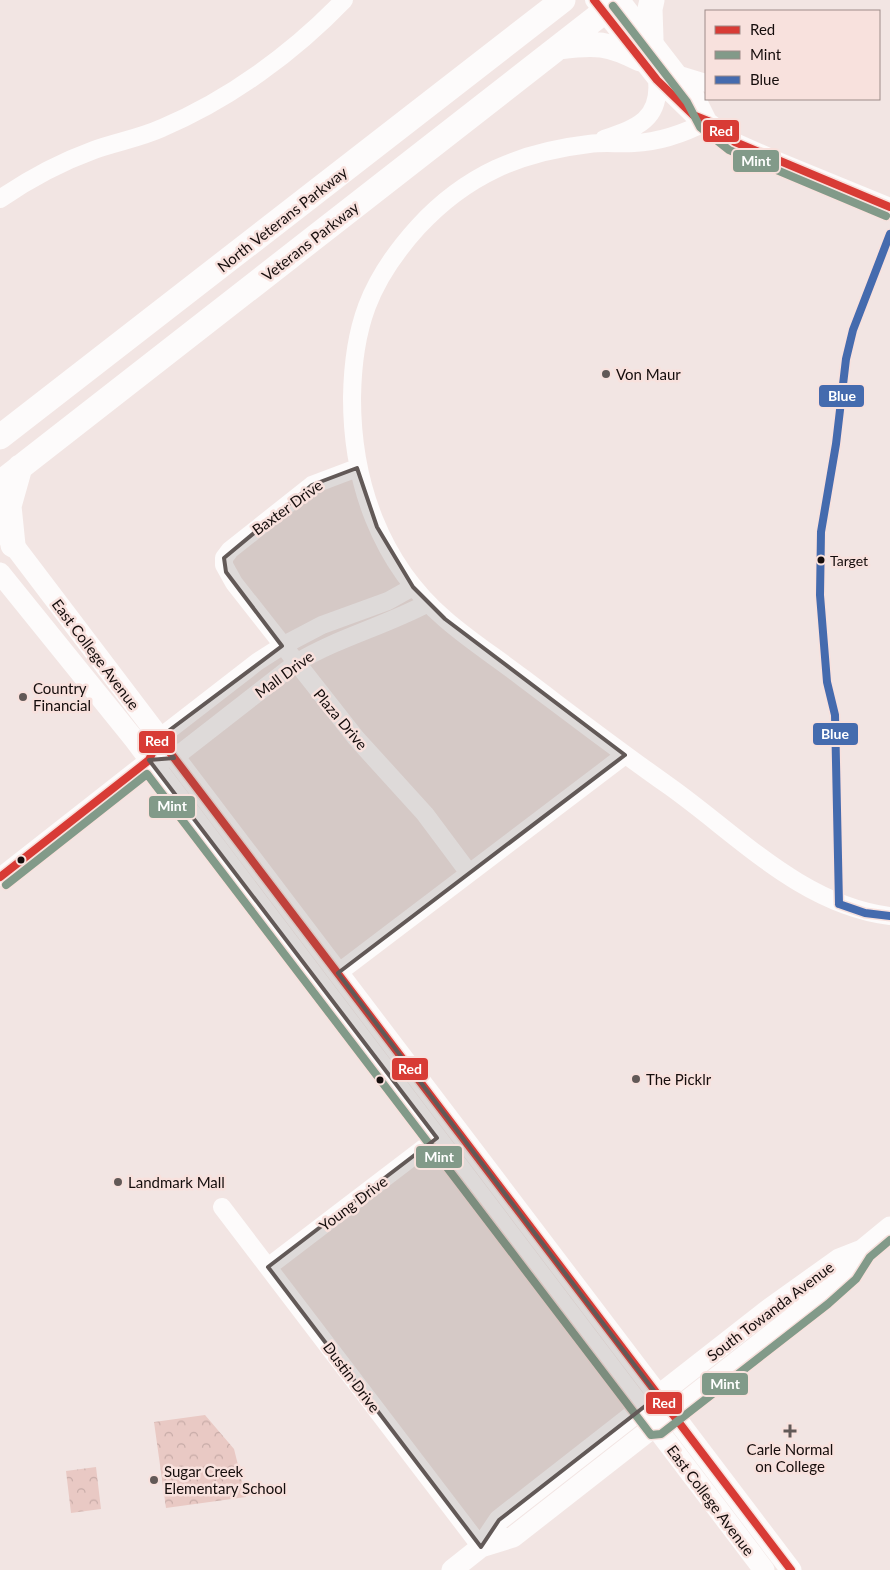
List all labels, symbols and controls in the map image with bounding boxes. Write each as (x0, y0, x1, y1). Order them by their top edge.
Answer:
legend (705, 10, 880, 100)
text: Red (750, 20, 775, 38)
text: Mint (750, 45, 782, 63)
text: Blue (750, 70, 779, 88)
line badge: Red (702, 119, 740, 143)
text: Red (709, 122, 733, 139)
line badge: Mint (732, 149, 780, 173)
text: Mint (741, 152, 772, 169)
street label: North Veterans Parkway (213, 163, 351, 275)
street label: Veterans Parkway (258, 198, 362, 284)
place label: Von Maur (616, 365, 681, 383)
marker: Von Maur (600, 368, 612, 380)
line badge: Blue (818, 384, 865, 408)
text: Blue (828, 387, 856, 404)
street label: Baxter Drive (248, 475, 326, 539)
place label: Target (830, 552, 868, 569)
marker: Target (816, 555, 826, 565)
street label: East College Avenue (49, 595, 143, 713)
street label: Mall Drive (251, 647, 317, 701)
place label: Country Financial (33, 679, 91, 714)
street label: Plaza Drive (310, 685, 372, 753)
marker: Country Financial (17, 691, 29, 703)
line badge: Blue (812, 722, 859, 746)
text: Blue (821, 725, 849, 742)
line badge: Red (138, 730, 176, 754)
text: Red (145, 732, 169, 749)
line badge: Mint (148, 795, 196, 819)
text: Mint (157, 797, 188, 814)
unlabelled marker (16, 855, 26, 865)
line badge: Red (391, 1057, 429, 1081)
text: Red (398, 1060, 422, 1077)
place label: The Picklr (646, 1070, 712, 1088)
marker: The Picklr (630, 1073, 642, 1085)
unlabelled marker (375, 1075, 385, 1085)
line badge: Mint (415, 1145, 463, 1169)
text: Mint (424, 1148, 455, 1165)
street label: Young Drive (315, 1172, 391, 1234)
place label: Landmark Mall (128, 1173, 225, 1191)
marker: Landmark Mall (112, 1176, 124, 1188)
street label: South Towanda Avenue (703, 1257, 837, 1364)
street label: Dustin Drive (320, 1338, 384, 1416)
line badge: Mint (701, 1372, 749, 1396)
text: Mint (710, 1375, 741, 1392)
line badge: Red (645, 1391, 683, 1415)
text: Red (652, 1394, 676, 1411)
marker: Carle Normal on College (783, 1424, 797, 1438)
place label: Carle Normal on College (747, 1440, 833, 1475)
street label: East College Avenue (664, 1441, 758, 1559)
place label: Sugar Creek Elementary School (164, 1462, 286, 1497)
marker: Sugar Creek Elementary School (148, 1474, 160, 1486)

